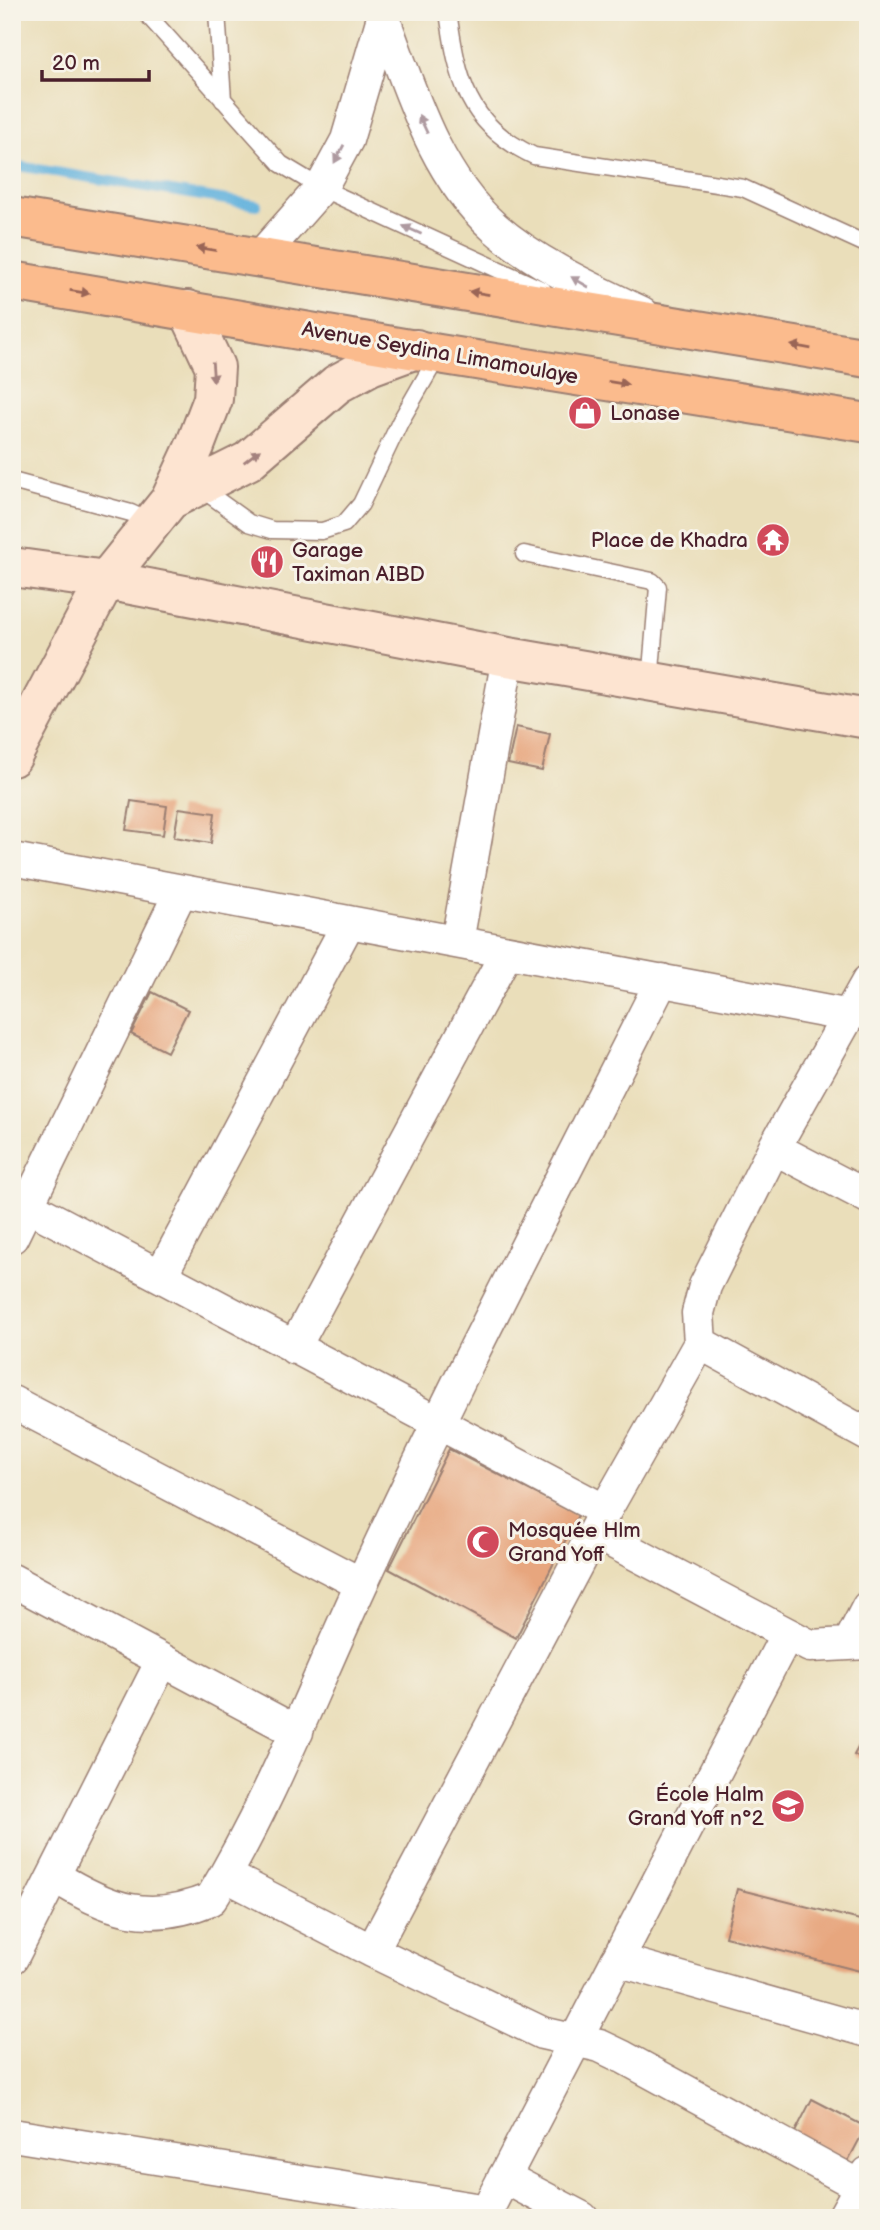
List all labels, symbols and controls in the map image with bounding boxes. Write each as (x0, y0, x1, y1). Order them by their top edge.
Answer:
scale bar (42, 38, 149, 82)
text: 20 m (52, 51, 100, 76)
one-way arrow (417, 114, 429, 134)
one-way arrow (333, 145, 345, 164)
one-way arrow (401, 224, 422, 235)
one-way arrow (195, 243, 217, 254)
one-way arrow (570, 276, 589, 288)
one-way arrow (69, 287, 91, 298)
one-way arrow (468, 287, 490, 298)
street label: Avenue Seydina Limamoulaye (300, 316, 580, 390)
one-way arrow (789, 341, 811, 352)
one-way arrow (208, 361, 219, 383)
one-way arrow (607, 378, 629, 389)
shop icon: Lonase (566, 394, 604, 432)
place label: Lonase (610, 401, 680, 426)
one-way arrow (243, 450, 261, 464)
temple icon: Place de Khadra (754, 521, 792, 559)
place label: Place de Khadra (591, 528, 748, 553)
place label: Garage Taximan AIBD (292, 538, 425, 587)
restaurant icon: Garage Taximan AIBD (248, 543, 286, 581)
place label: Mosquée Hlm Grand Yoff (508, 1518, 641, 1567)
mosque icon: Mosquée Hlm Grand Yoff (464, 1523, 502, 1561)
place label: École Halm Grand Yoff n°2 (628, 1782, 765, 1831)
school or university icon: École Halm Grand Yoff n°2 (769, 1787, 807, 1825)

